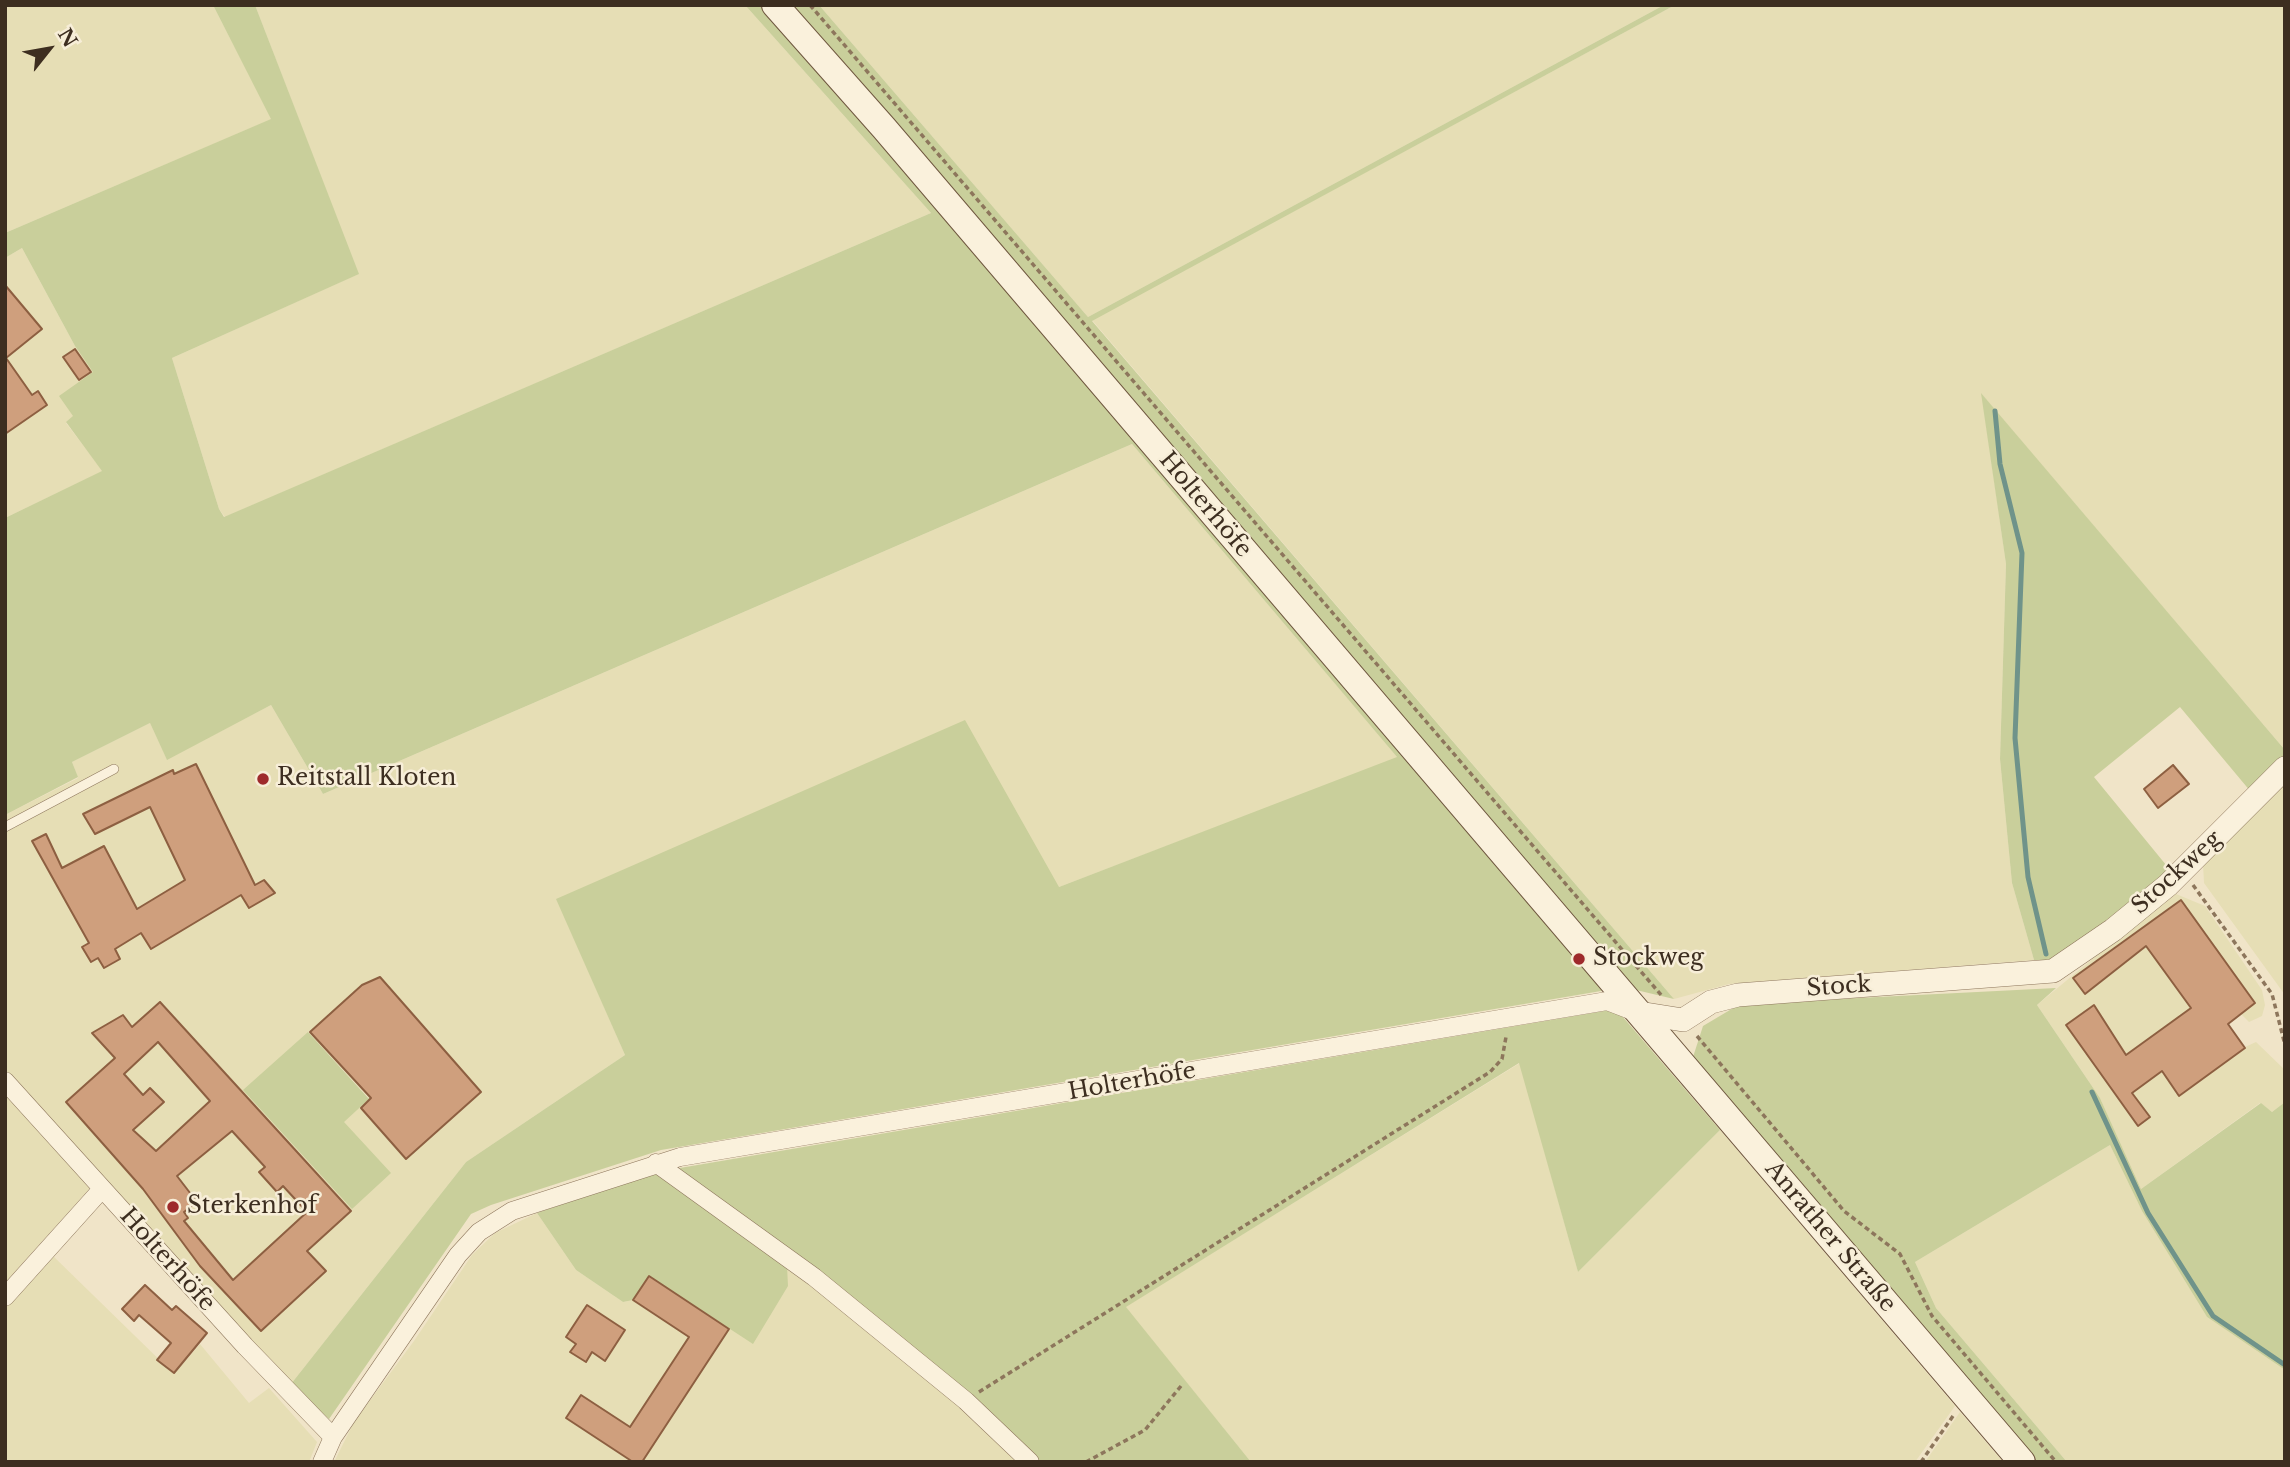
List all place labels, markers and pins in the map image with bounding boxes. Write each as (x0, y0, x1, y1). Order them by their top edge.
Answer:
place label: Reitstall Kloten (277, 765, 456, 793)
marker: Reitstall Kloten (255, 771, 271, 787)
place label: Stockweg (1593, 945, 1704, 973)
marker: Stockweg (1571, 951, 1587, 967)
place label: Sterkenhof (187, 1193, 317, 1221)
marker: Sterkenhof (165, 1199, 181, 1215)

